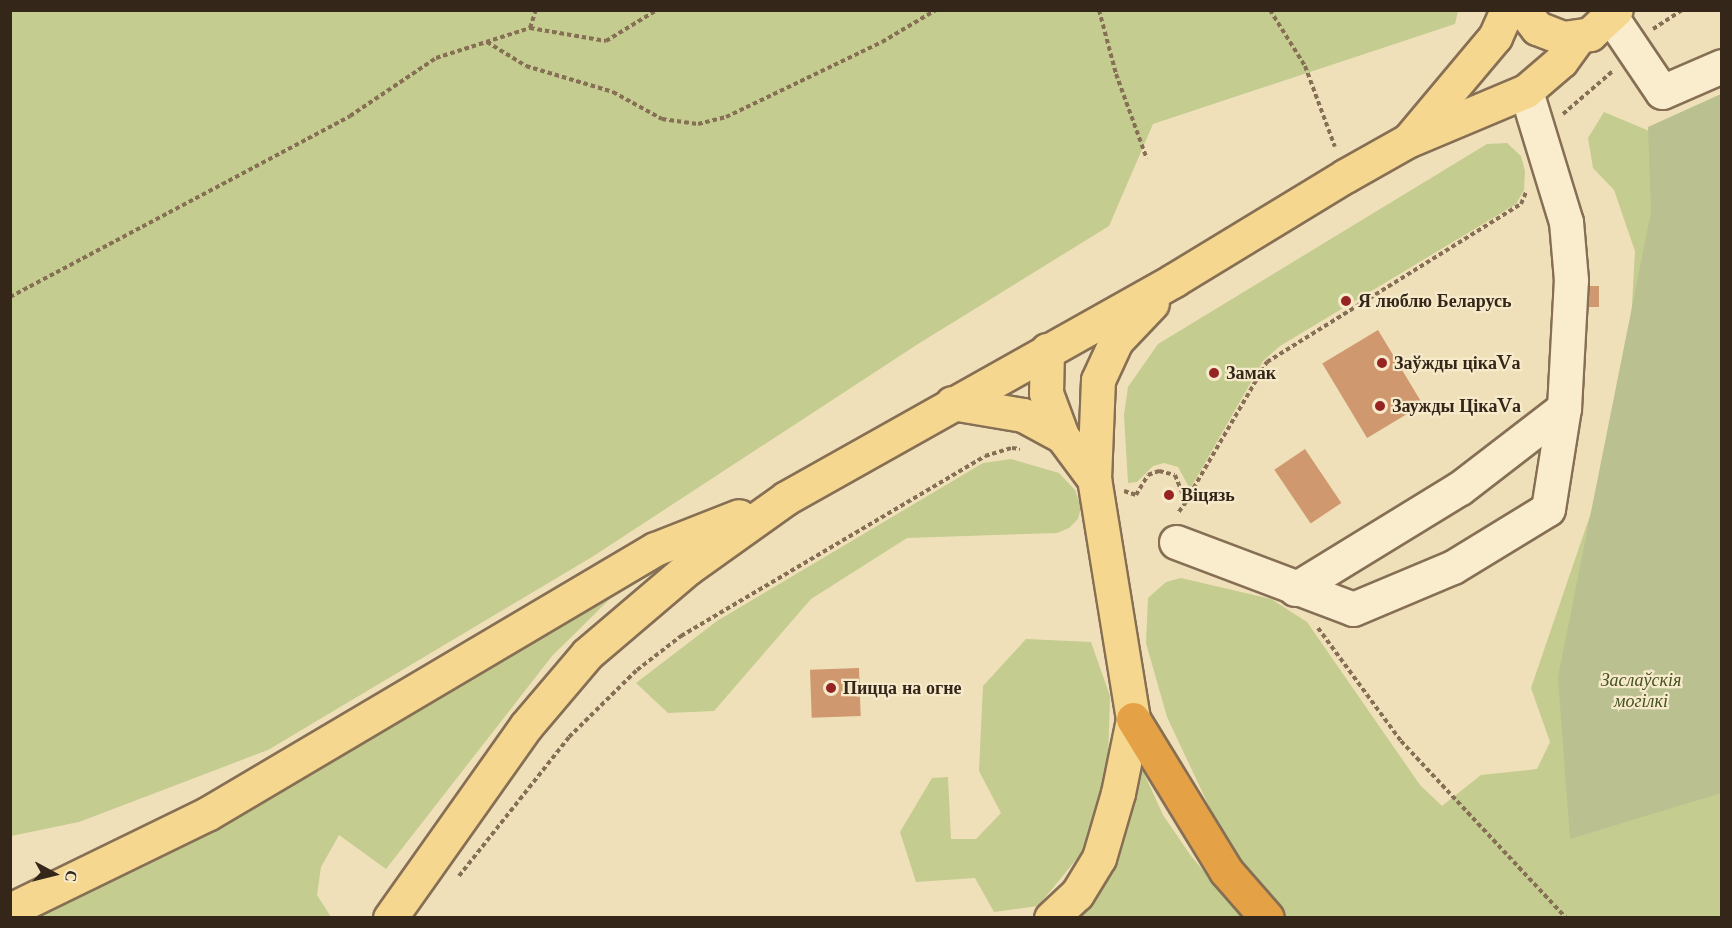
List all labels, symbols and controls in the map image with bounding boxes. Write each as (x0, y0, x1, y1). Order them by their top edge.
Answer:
place label: Я люблю Беларусь (1358, 290, 1512, 312)
marker: Я люблю Беларусь (1339, 294, 1353, 308)
place label: Заўжды цікаVа (1394, 352, 1520, 374)
marker: Заўжды цікаVа (1375, 356, 1389, 370)
place label: Замак (1226, 362, 1276, 384)
marker: Замак (1207, 366, 1221, 380)
place label: Заужды ЦікаVа (1392, 395, 1521, 417)
marker: Заужды ЦікаVа (1373, 399, 1387, 413)
place label: Віцязь (1181, 484, 1235, 506)
marker: Віцязь (1162, 488, 1176, 502)
park label: Заслаўскія могілкі (1601, 670, 1681, 712)
place label: Пицца на огне (843, 677, 962, 699)
marker: Пицца на огне (824, 681, 838, 695)
north arrow (24, 844, 84, 904)
text: С (61, 869, 82, 883)

